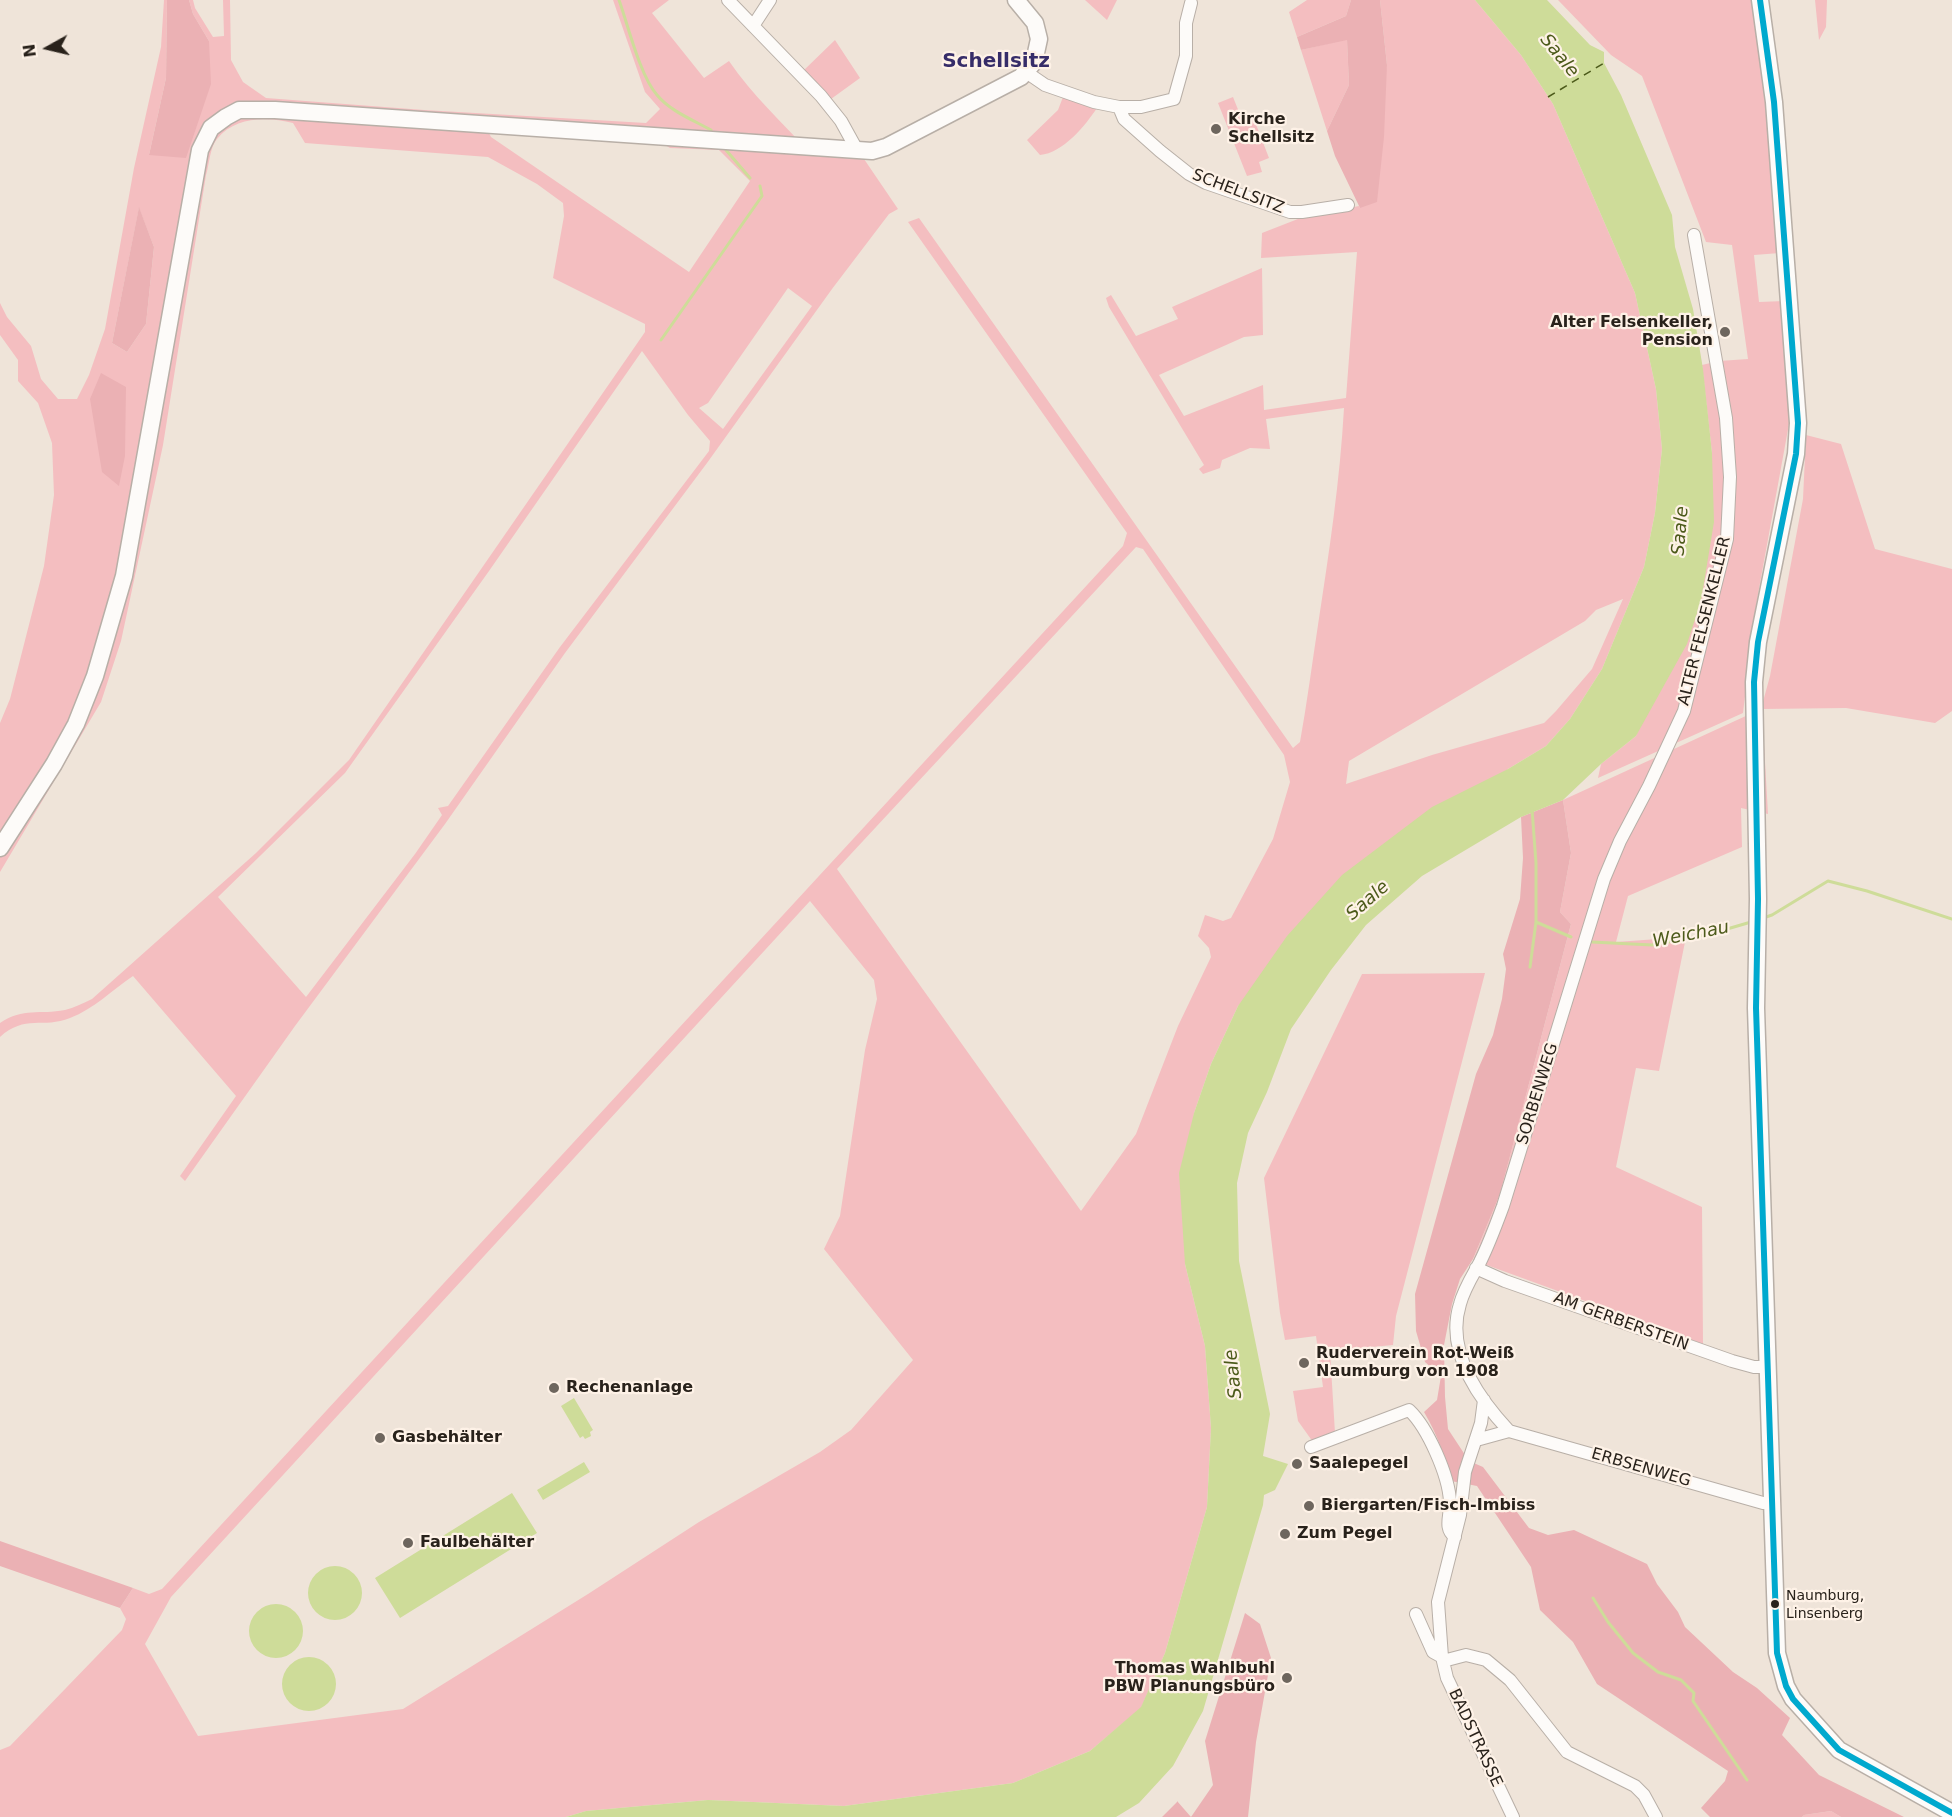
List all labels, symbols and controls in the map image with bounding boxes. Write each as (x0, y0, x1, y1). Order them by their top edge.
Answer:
north arrow (18, 18, 78, 78)
water label: Saale (1535, 30, 1583, 82)
text: N (19, 43, 40, 59)
district label: Schellsitz (942, 50, 1050, 74)
place label: Kirche Schellsitz (1228, 110, 1314, 148)
marker: Kirche Schellsitz (1209, 122, 1223, 136)
street label: SCHELLSITZ (1189, 166, 1287, 218)
place label: Alter Felsenkeller, Pension (1550, 313, 1713, 351)
marker: Alter Felsenkeller, Pension (1718, 325, 1732, 339)
water label: Saale (1668, 505, 1694, 557)
street label: ALTER FELSENKELLER (1675, 534, 1735, 708)
water label: Saale (1342, 877, 1394, 925)
water label: Weichau (1651, 917, 1731, 953)
street label: SORBENWEG (1513, 1041, 1563, 1147)
street label: AM GERBERSTEIN (1551, 1289, 1691, 1355)
place label: Ruderverein Rot-Weiß Naumburg von 1908 (1316, 1344, 1514, 1382)
water label: Saale (1221, 1348, 1247, 1400)
marker: Ruderverein Rot-Weiß Naumburg von 1908 (1297, 1356, 1311, 1370)
place label: Rechenanlage (566, 1378, 693, 1398)
marker: Rechenanlage (547, 1381, 561, 1395)
place label: Gasbehälter (392, 1428, 502, 1448)
marker: Gasbehälter (373, 1431, 387, 1445)
street label: ERBSENWEG (1589, 1445, 1693, 1491)
place label: Saalepegel (1309, 1454, 1409, 1474)
marker: Saalepegel (1290, 1457, 1304, 1471)
place label: Biergarten/Fisch-Imbiss (1321, 1496, 1535, 1516)
marker: Biergarten/Fisch-Imbiss (1302, 1499, 1316, 1513)
place label: Zum Pegel (1297, 1524, 1393, 1544)
marker: Zum Pegel (1278, 1527, 1292, 1541)
place label: Faulbehälter (420, 1533, 534, 1553)
marker: Faulbehälter (401, 1536, 415, 1550)
place label: Naumburg, Linsenberg (1786, 1588, 1864, 1620)
marker: Naumburg, Linsenberg (1769, 1598, 1781, 1610)
place label: Thomas Wahlbuhl PBW Planungsbüro (1104, 1659, 1275, 1697)
marker: Thomas Wahlbuhl PBW Planungsbüro (1280, 1671, 1294, 1685)
street label: BADSTRASSE (1444, 1686, 1506, 1790)

